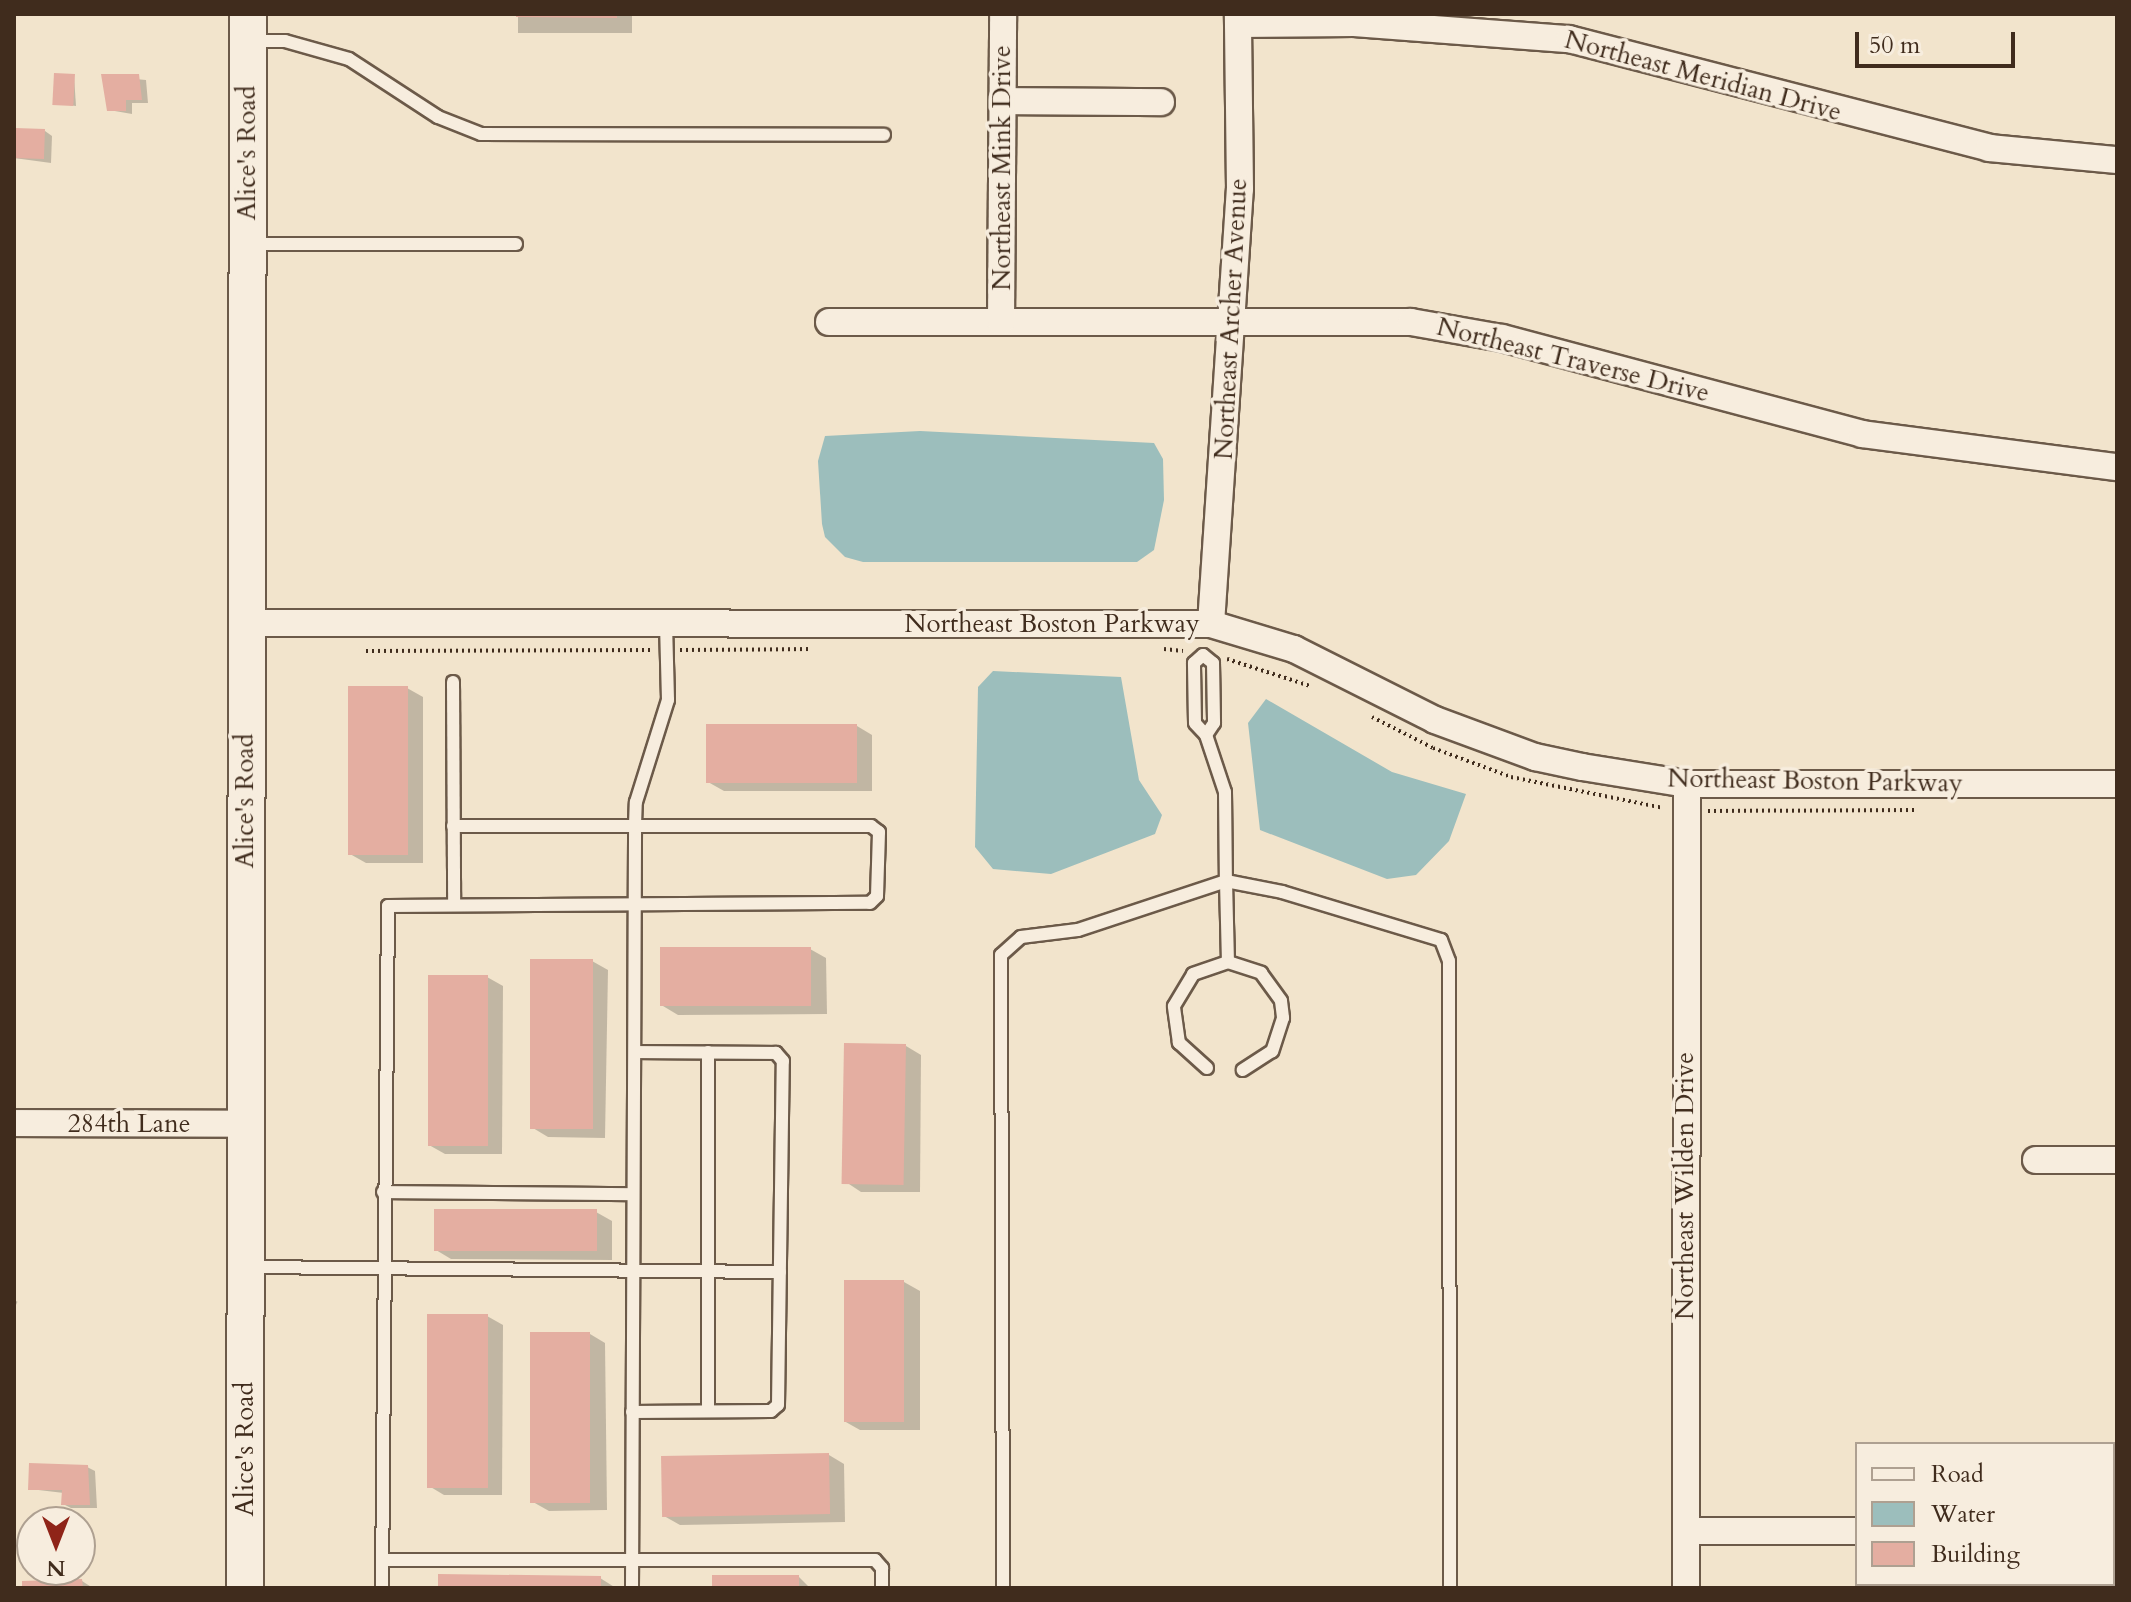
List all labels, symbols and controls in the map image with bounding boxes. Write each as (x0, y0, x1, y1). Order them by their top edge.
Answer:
scale bar (1859, 16, 2019, 66)
street label: Northeast Meridian Drive (1561, 24, 1845, 128)
text: 50 m (1869, 29, 1920, 62)
street label: Northeast Mink Drive (986, 45, 1018, 291)
street label: Alice's Road (231, 86, 263, 220)
street label: Northeast Archer Avenue (1208, 177, 1254, 461)
street label: Northeast Traverse Drive (1434, 311, 1712, 409)
street label: Northeast Boston Parkway (904, 608, 1200, 640)
street label: Alice's Road (229, 734, 261, 868)
street label: Northeast Boston Parkway (1667, 763, 1963, 799)
street label: Northeast Wilden Drive (1669, 1052, 1701, 1320)
street label: 284th Lane (68, 1108, 190, 1140)
street label: Alice's Road (229, 1382, 261, 1516)
legend (1855, 1442, 2115, 1586)
text: Road (1931, 1458, 1984, 1491)
text: Water (1931, 1498, 1995, 1531)
north arrow (16, 1506, 96, 1586)
text: Building (1931, 1538, 2020, 1571)
text: N (46, 1553, 66, 1583)

